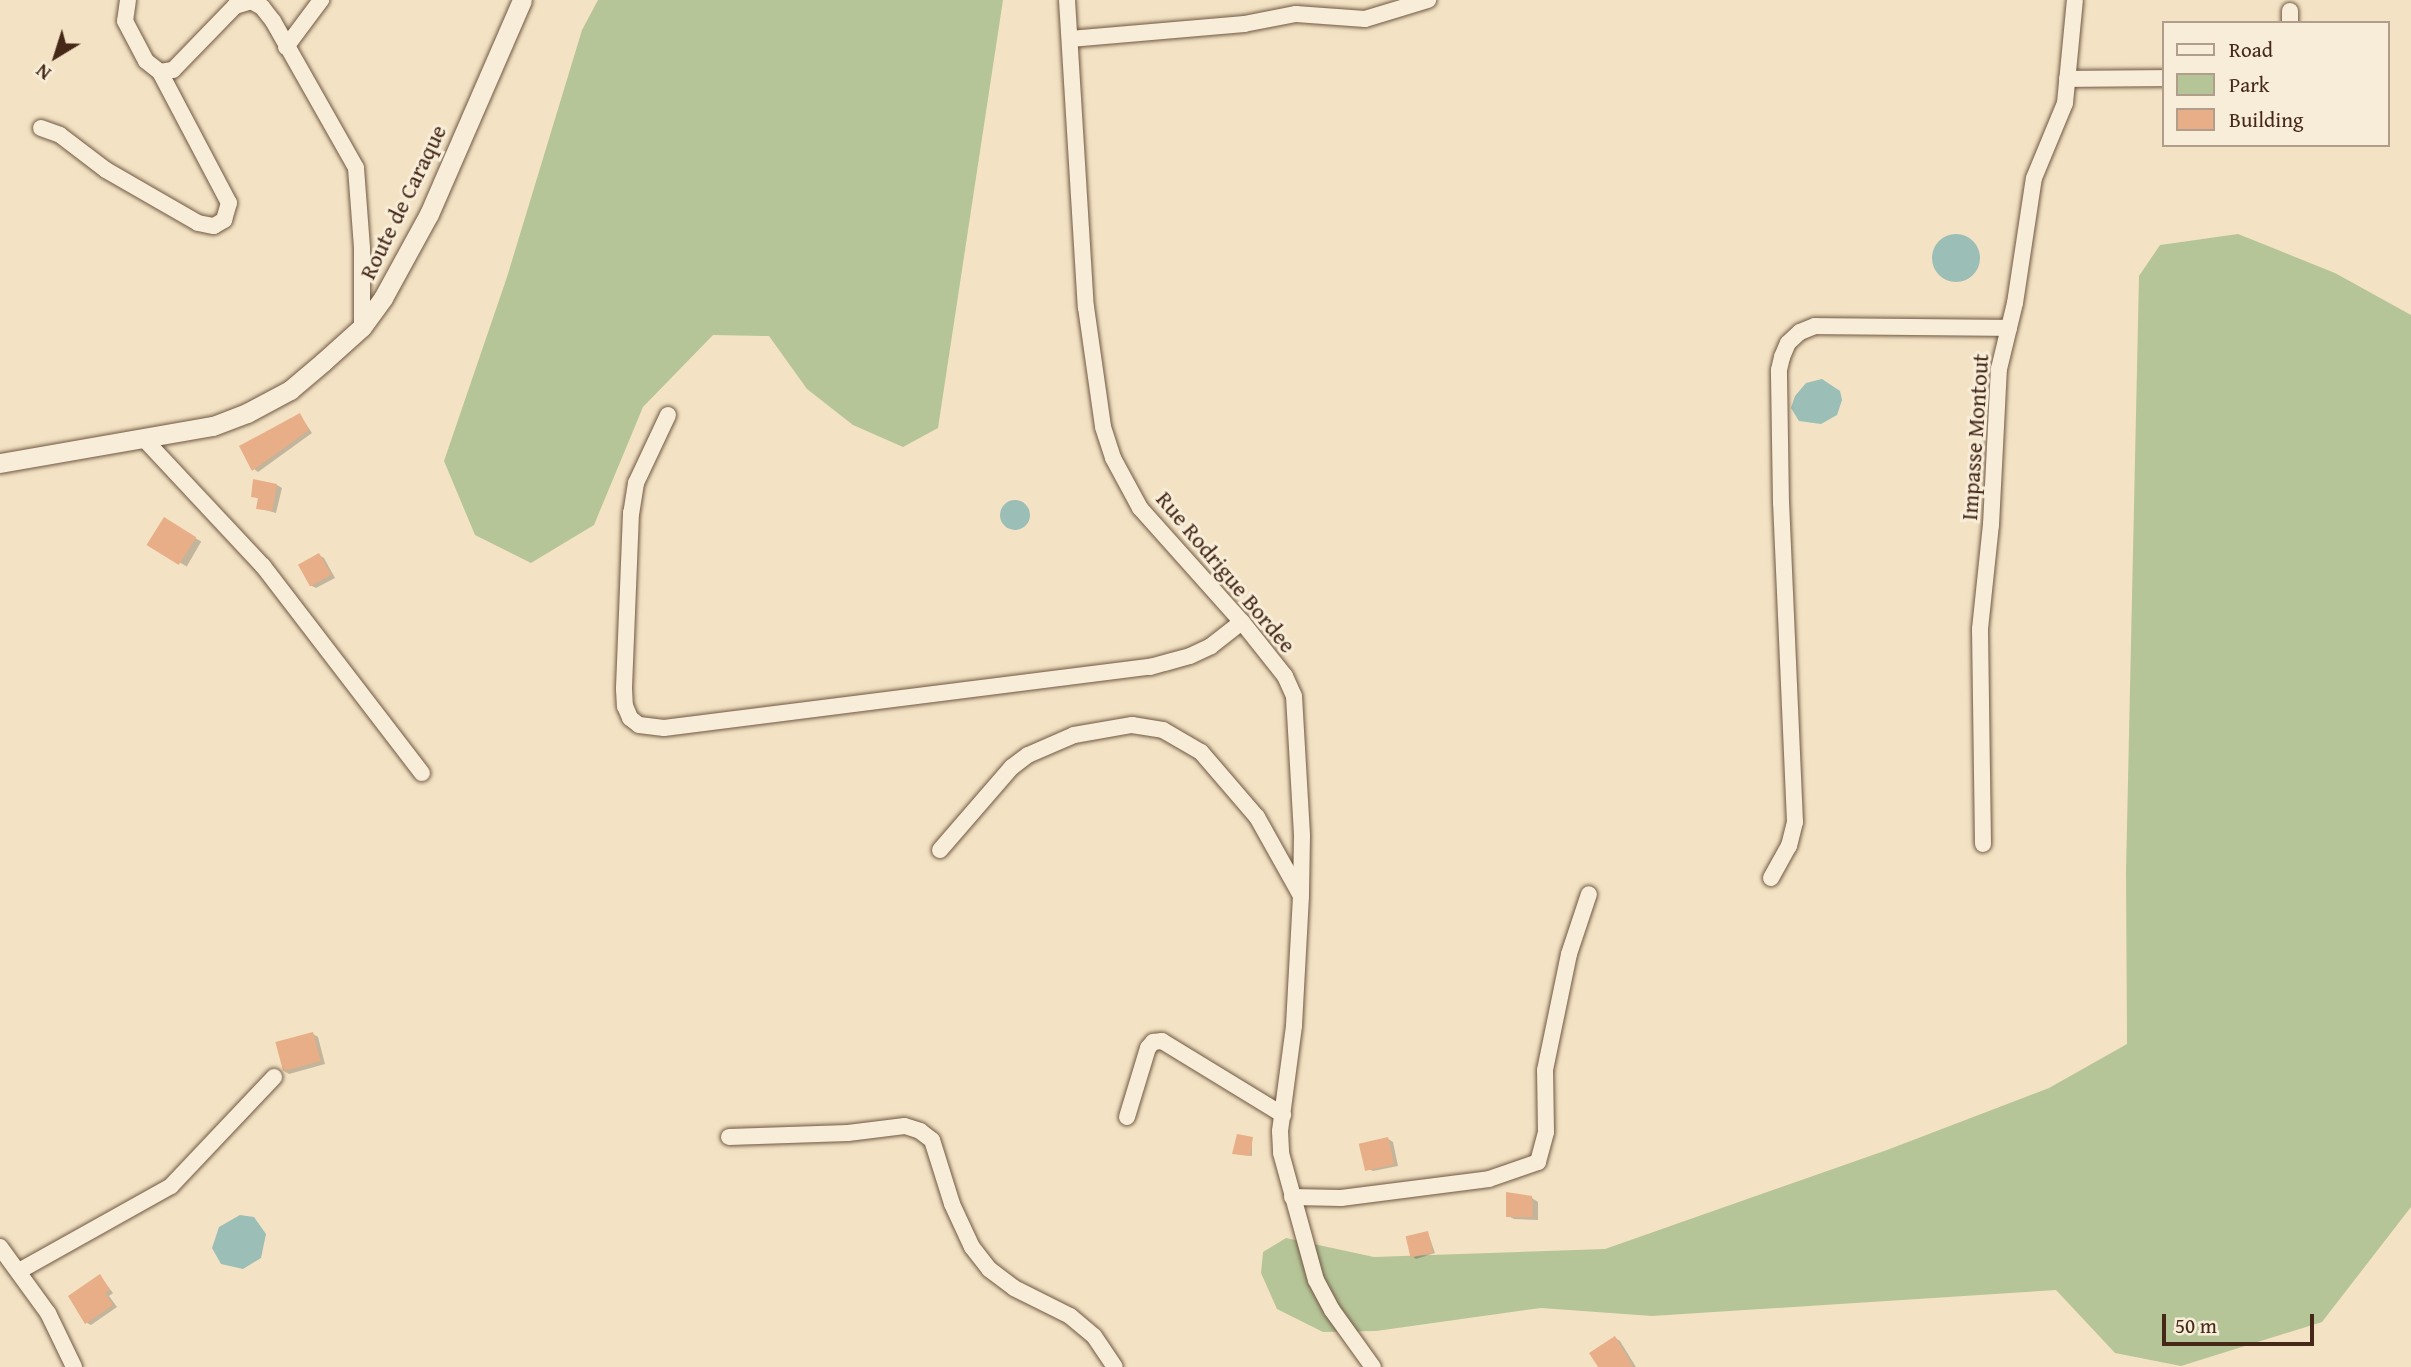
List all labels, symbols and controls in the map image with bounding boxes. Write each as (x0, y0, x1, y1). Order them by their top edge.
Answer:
north arrow (21, 21, 91, 91)
legend (2162, 21, 2390, 147)
text: Road (2229, 34, 2273, 65)
text: N (29, 58, 57, 87)
text: Park (2229, 69, 2270, 100)
text: Building (2229, 104, 2303, 135)
street label: Route de Caraque (354, 120, 452, 284)
street label: Impasse Montout (1955, 353, 1995, 521)
street label: Rue Rodrigue Bordee (1150, 486, 1302, 658)
scale bar (2166, 1300, 2318, 1344)
text: 50 m (2175, 1310, 2217, 1341)

